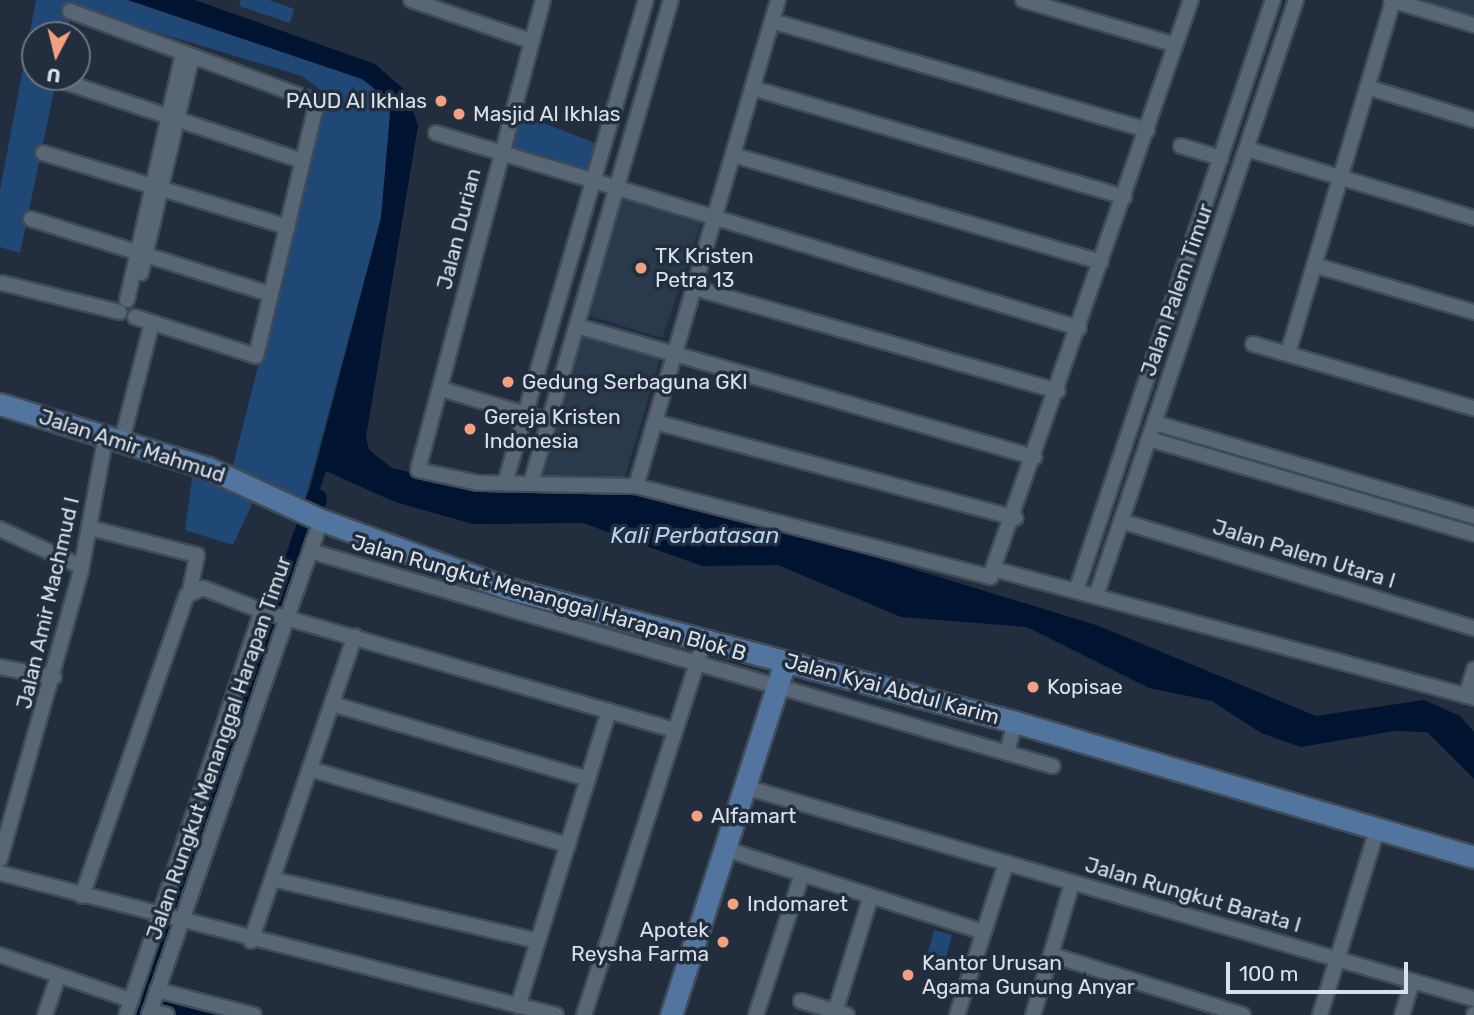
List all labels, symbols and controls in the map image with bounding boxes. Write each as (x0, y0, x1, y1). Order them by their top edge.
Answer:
north arrow (21, 21, 91, 91)
text: U (45, 63, 62, 88)
place label: PAUD Al Ikhlas (285, 88, 427, 114)
marker: PAUD Al Ikhlas (433, 93, 449, 109)
place label: Masjid Al Ikhlas (473, 101, 621, 127)
marker: Masjid Al Ikhlas (451, 106, 467, 122)
street label: Jalan Durian (432, 166, 486, 292)
street label: Jalan Palem Timur (1136, 200, 1218, 380)
place label: TK Kristen Petra 13 (655, 243, 754, 293)
marker: TK Kristen Petra 13 (633, 260, 649, 276)
place label: Gedung Serbaguna GKI (522, 369, 748, 395)
marker: Gedung Serbaguna GKI (500, 374, 516, 390)
street label: Jalan Amir Mahmud (35, 404, 229, 488)
place label: Gereja Kristen Indonesia (484, 404, 621, 454)
marker: Gereja Kristen Indonesia (462, 421, 478, 437)
street label: Jalan Amir Machmud I (11, 494, 85, 712)
street label: Jalan Palem Utara I (1210, 514, 1398, 594)
water label: Kali Perbatasan (610, 521, 780, 549)
street label: Jalan Rungkut Menanggal Harapan Blok B (349, 529, 749, 667)
street label: Jalan Rungkut Menanggal Harapan Timur (141, 553, 297, 943)
street label: Jalan Kyai Abdul Karim (782, 648, 1002, 730)
place label: Kopisae (1047, 674, 1123, 700)
marker: Kopisae (1025, 679, 1041, 695)
place label: Alfamart (711, 803, 796, 829)
marker: Alfamart (689, 808, 705, 824)
street label: Jalan Rungkut Barata I (1082, 852, 1304, 938)
place label: Indomaret (747, 891, 848, 917)
marker: Indomaret (725, 896, 741, 912)
place label: Apotek Reysha Farma (571, 917, 709, 967)
marker: Apotek Reysha Farma (715, 934, 731, 950)
scale bar (1229, 948, 1411, 992)
place label: Kantor Urusan Agama Gunung Anyar (922, 950, 1135, 1000)
text: 100 m (1239, 961, 1298, 986)
marker: Kantor Urusan Agama Gunung Anyar (900, 967, 916, 983)

